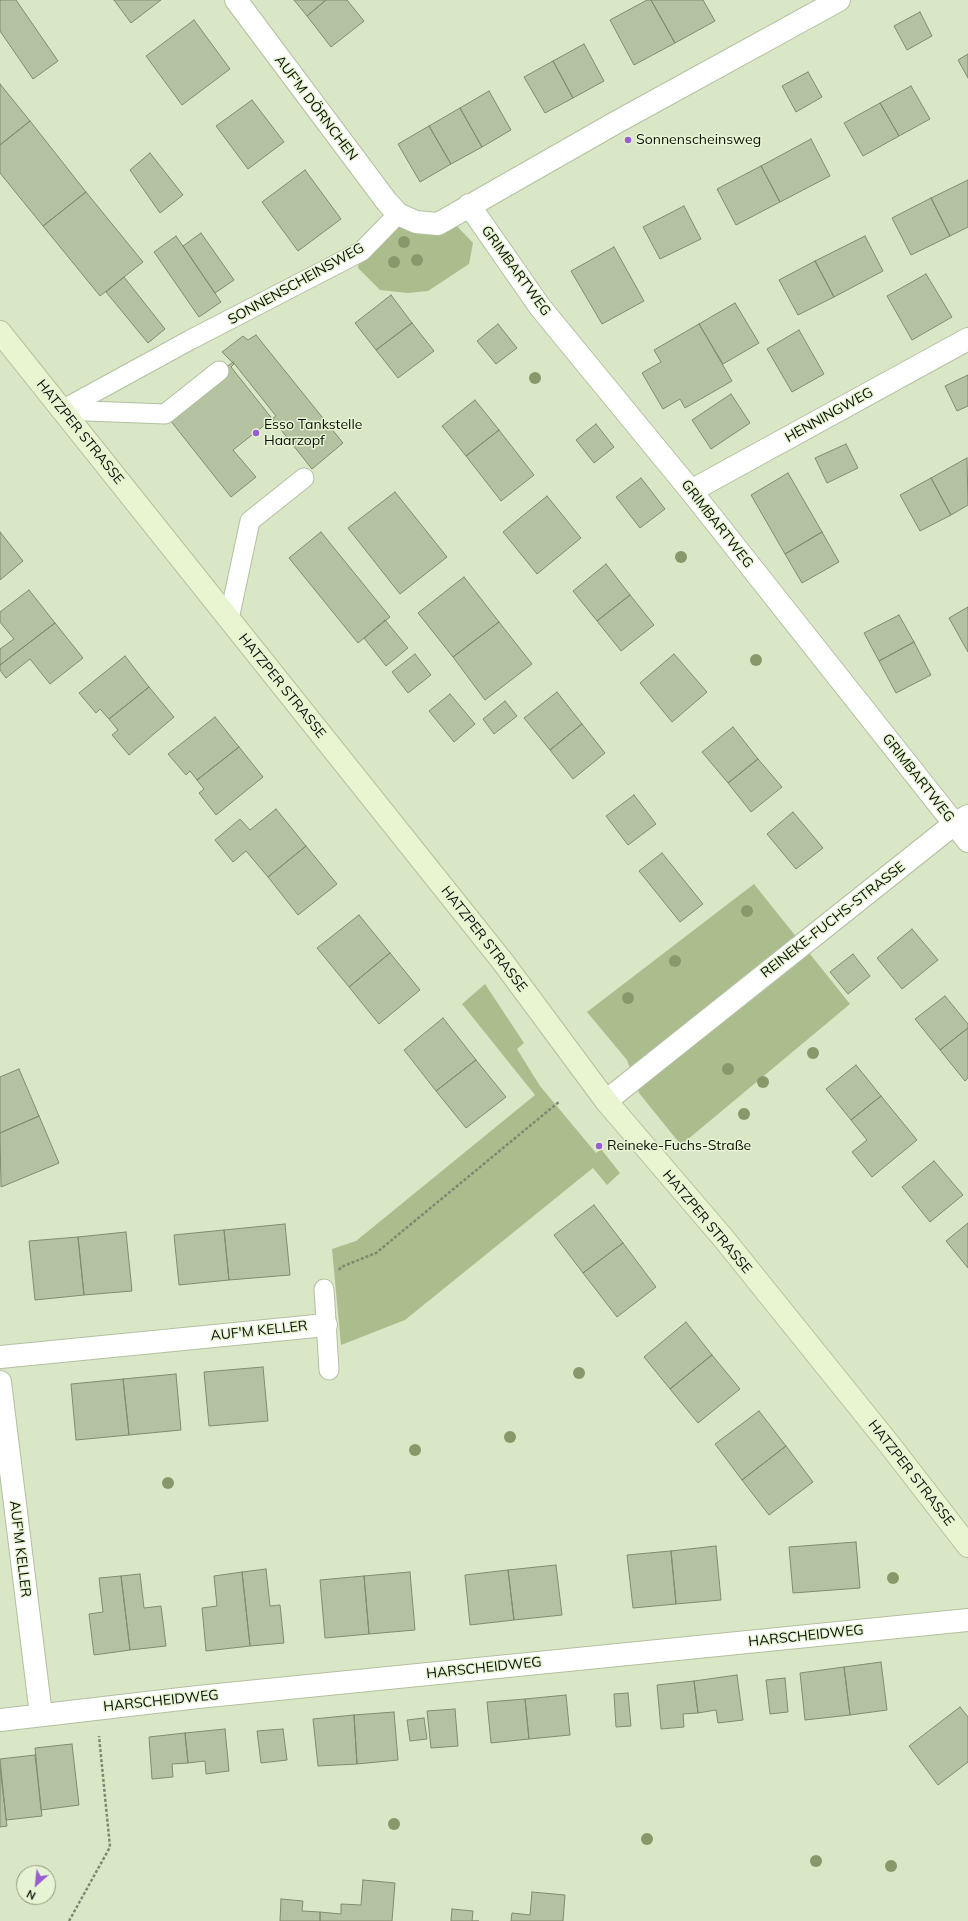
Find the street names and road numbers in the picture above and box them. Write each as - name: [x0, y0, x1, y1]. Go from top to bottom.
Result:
- street label: AUF'M DÖRNCHEN: [271, 52, 361, 164]
- street label: GRIMBARTWEG: [478, 223, 554, 319]
- street label: SONNENSCHEINSWEG: [225, 240, 367, 328]
- street label: HATZPER STRASSE: [33, 376, 127, 488]
- street label: HENNINGWEG: [782, 384, 876, 446]
- street label: GRIMBARTWEG: [677, 477, 757, 571]
- street label: HATZPER STRASSE: [235, 630, 329, 742]
- street label: GRIMBARTWEG: [878, 731, 958, 825]
- street label: REINEKE-FUCHS-STRASSE: [757, 858, 909, 982]
- street label: HATZPER STRASSE: [437, 883, 531, 995]
- street label: HATZPER STRASSE: [659, 1167, 755, 1277]
- street label: AUF'M KELLER: [210, 1318, 308, 1344]
- street label: HATZPER STRASSE: [864, 1417, 958, 1529]
- street label: AUF'M KELLER: [6, 1500, 34, 1598]
- street label: HARSCHEIDWEG: [748, 1622, 864, 1650]
- street label: HARSCHEIDWEG: [426, 1654, 542, 1682]
- street label: HARSCHEIDWEG: [103, 1687, 219, 1715]

